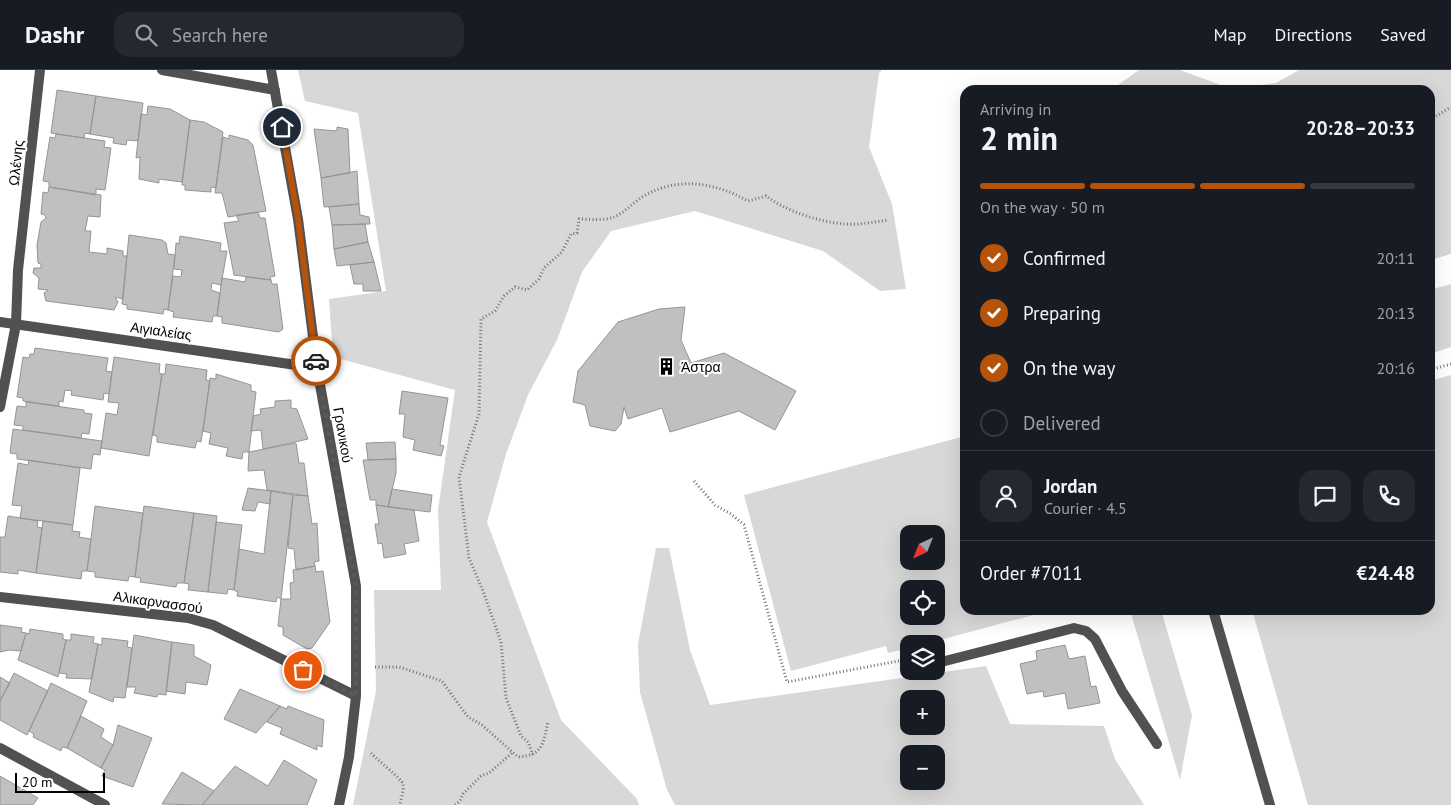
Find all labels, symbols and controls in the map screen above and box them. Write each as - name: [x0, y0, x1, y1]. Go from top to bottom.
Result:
- search box: [114, 12, 464, 57]
- text: Dashr: [25, 19, 84, 50]
- icon: search: [132, 21, 160, 49]
- text: Search here: [172, 23, 268, 47]
- text: Map: [1214, 23, 1246, 46]
- text: Directions: [1274, 23, 1352, 46]
- text: Saved: [1380, 23, 1426, 46]
- text: Arriving in: [980, 99, 1051, 119]
- pin: [261, 106, 303, 148]
- icon: home: [268, 113, 296, 141]
- text: 20:28–20:33: [1306, 116, 1415, 140]
- text: 2 min: [980, 117, 1058, 159]
- street label: Ωλένης: [5, 139, 27, 187]
- text: On the way · 50 m: [980, 197, 1105, 217]
- icon: check: [980, 244, 1008, 272]
- text: Confirmed: [1023, 246, 1106, 270]
- text: 20:11: [1377, 248, 1415, 268]
- icon: check: [980, 299, 1008, 327]
- text: Preparing: [1023, 301, 1101, 325]
- text: 20:13: [1377, 303, 1415, 323]
- street label: Αιγιαλείας: [129, 318, 193, 344]
- courier: [291, 336, 341, 386]
- icon: car: [302, 347, 330, 375]
- icon: check: [980, 354, 1008, 382]
- text: On the way: [1023, 356, 1115, 380]
- building icon: Άστρα: [657, 357, 677, 377]
- place label: Άστρα: [681, 358, 721, 376]
- text: 20:16: [1377, 358, 1415, 378]
- street label: Γρανικού: [329, 406, 357, 464]
- text: Delivered: [1023, 411, 1101, 435]
- button: person: [980, 470, 1032, 522]
- button: chat: [1299, 470, 1351, 522]
- button: phone: [1363, 470, 1415, 522]
- text: Jordan: [1044, 474, 1097, 498]
- text: Courier · 4.5: [1044, 498, 1127, 518]
- north arrow: [900, 525, 945, 570]
- map controls: [900, 525, 945, 790]
- text: Order #7011: [980, 561, 1083, 585]
- text: €24.48: [1356, 561, 1415, 585]
- button: locate: [900, 580, 945, 625]
- street label: Αλικαρνασσού: [112, 587, 204, 617]
- button: layers: [900, 635, 945, 680]
- pin: [282, 649, 324, 691]
- icon: bag: [289, 656, 317, 684]
- button: +: [900, 690, 945, 735]
- button: −: [900, 745, 945, 790]
- scale bar: [15, 770, 105, 793]
- text: 20 m: [22, 773, 52, 791]

